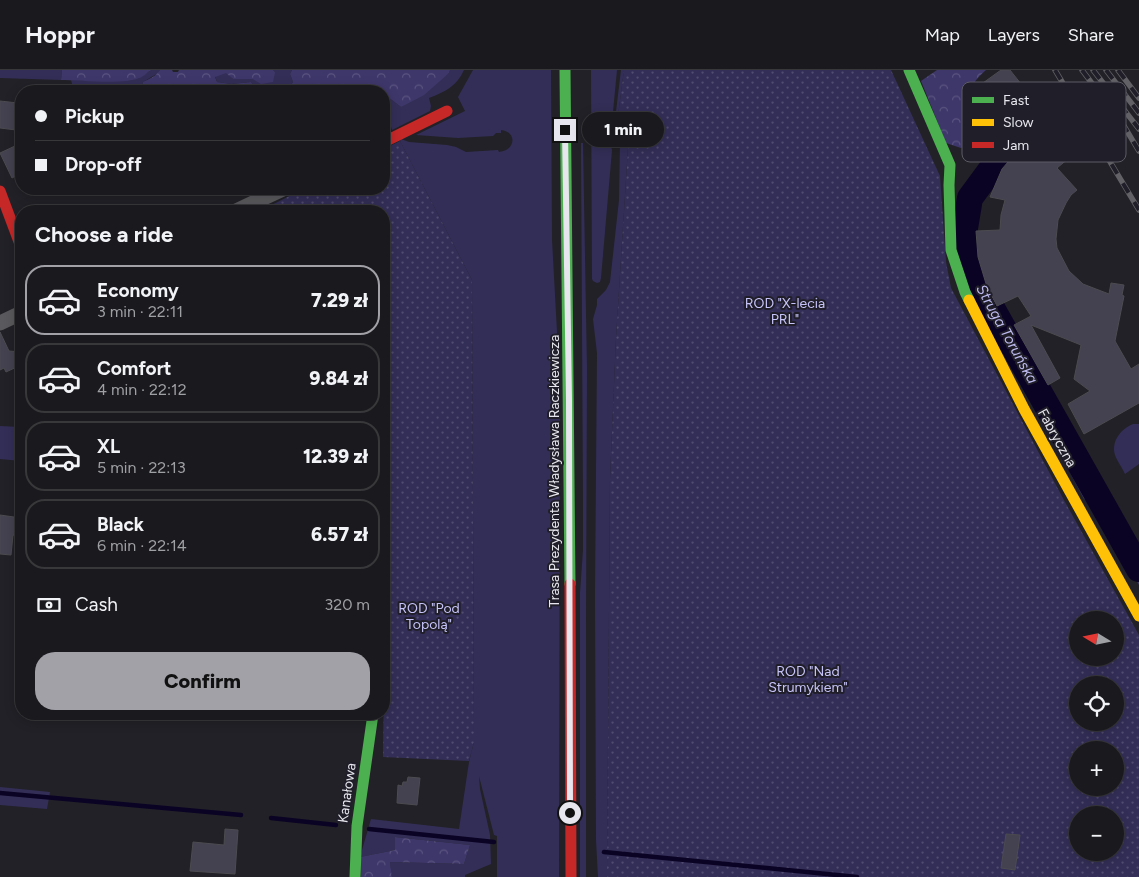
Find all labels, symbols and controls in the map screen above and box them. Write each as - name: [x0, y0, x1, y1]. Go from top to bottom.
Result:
- text: Hoppr: [25, 20, 95, 49]
- text: Map: [925, 24, 960, 46]
- text: Layers: [988, 24, 1040, 46]
- text: Share: [1068, 24, 1114, 46]
- legend: [962, 82, 1126, 162]
- text: Fast: [1003, 92, 1029, 109]
- text: Pickup: [65, 105, 124, 128]
- callout: 1 min: [582, 112, 665, 148]
- text: Slow: [1003, 114, 1034, 131]
- route end: [554, 119, 576, 141]
- text: 1 min: [604, 120, 642, 139]
- text: Jam: [1003, 137, 1029, 154]
- text: Drop-off: [65, 153, 142, 176]
- text: Choose a ride: [35, 221, 173, 248]
- icon: car: [37, 278, 82, 323]
- text: Economy: [97, 279, 179, 302]
- water label: Struga Toruńska: [972, 281, 1042, 387]
- text: 7.29 zł: [311, 289, 368, 312]
- park label: ROD "X-lecia PRL": [745, 295, 825, 328]
- text: 3 min · 22:11: [97, 302, 183, 321]
- street label: Trasa Prezydenta Władysława Raczkiewicza: [546, 335, 563, 607]
- icon: car: [37, 356, 82, 401]
- text: Comfort: [97, 357, 172, 380]
- text: 9.84 zł: [309, 367, 368, 390]
- text: 4 min · 22:12: [97, 380, 187, 399]
- street label: Fabryczna: [1034, 406, 1080, 470]
- icon: car: [37, 434, 82, 479]
- text: XL: [97, 435, 120, 458]
- text: 12.39 zł: [303, 445, 368, 468]
- text: 5 min · 22:13: [97, 458, 186, 477]
- icon: car: [37, 512, 82, 557]
- text: Black: [97, 513, 144, 536]
- text: 6.57 zł: [311, 523, 368, 546]
- text: 6 min · 22:14: [97, 536, 187, 555]
- icon: cash: [35, 591, 63, 619]
- text: Cash: [75, 593, 118, 616]
- text: 320 m: [325, 595, 370, 614]
- park label: ROD "Pod Topolą": [398, 600, 460, 633]
- north arrow: [1069, 611, 1124, 666]
- map controls: [1069, 611, 1124, 861]
- button: Confirm: [35, 652, 370, 710]
- park label: ROD "Nad Strumykiem": [768, 663, 848, 696]
- button: locate: [1069, 676, 1124, 731]
- button: +: [1069, 741, 1124, 796]
- street label: Kanałowa: [334, 762, 360, 824]
- route start: [559, 802, 581, 824]
- button: −: [1069, 806, 1124, 861]

